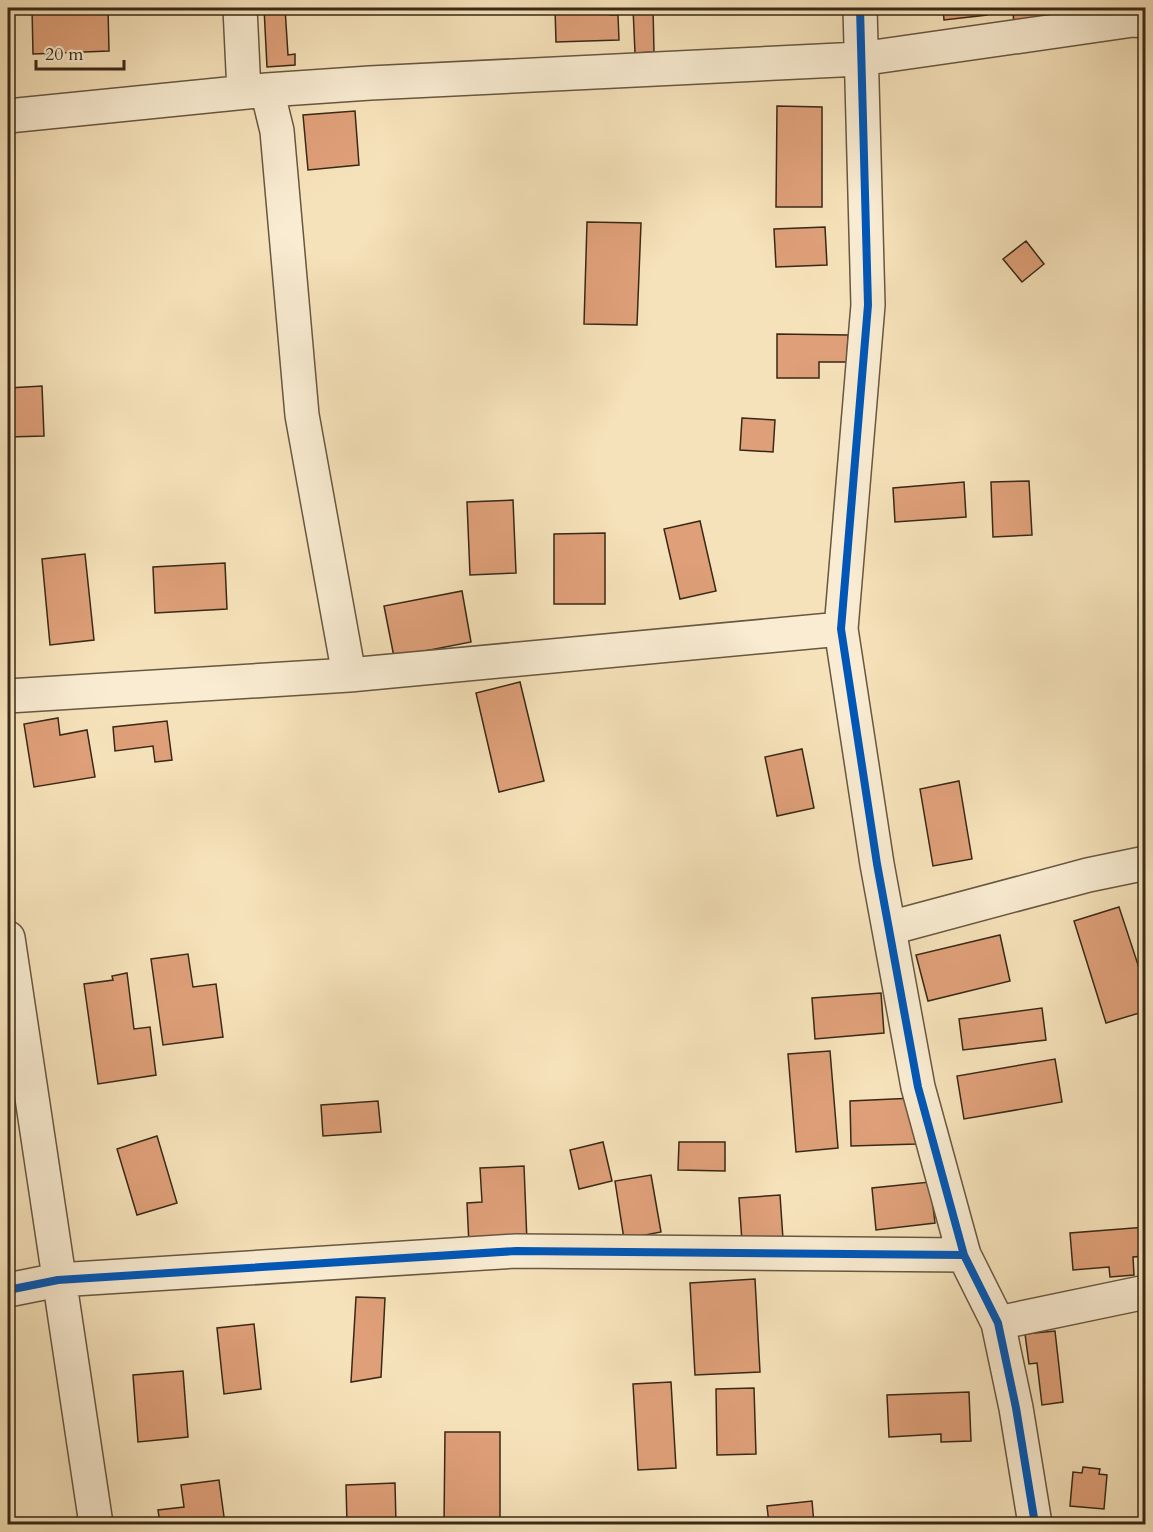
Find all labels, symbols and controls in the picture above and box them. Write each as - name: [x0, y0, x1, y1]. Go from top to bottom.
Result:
- scale bar: [36, 33, 124, 71]
- text: 20 m: [45, 42, 84, 67]

